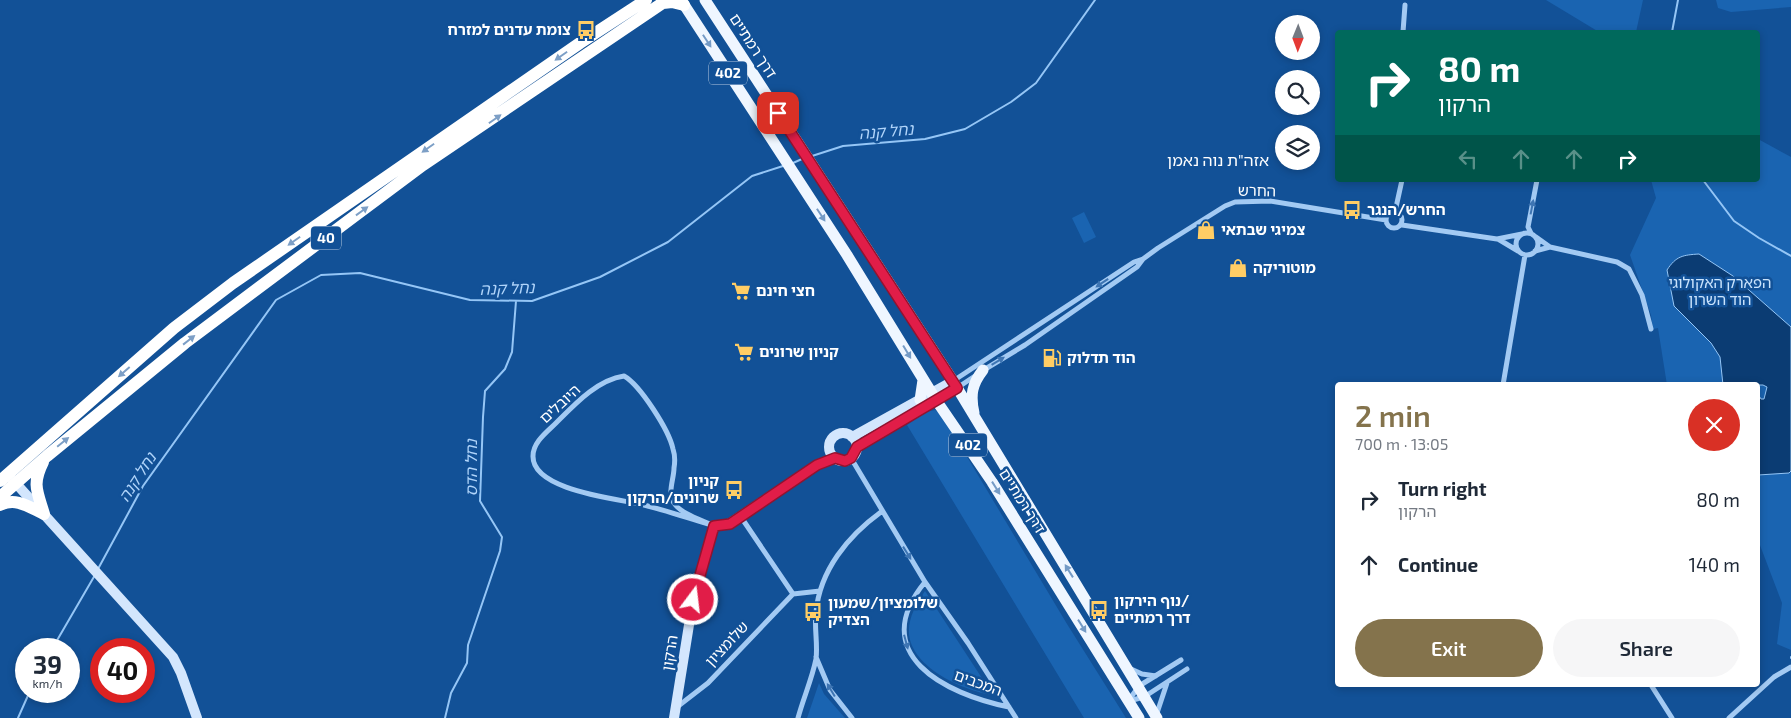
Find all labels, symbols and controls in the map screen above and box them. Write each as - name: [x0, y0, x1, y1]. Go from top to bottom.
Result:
- street label: דרך רמתיים: [726, 10, 781, 81]
- north arrow: [1275, 15, 1320, 60]
- map controls: [1275, 15, 1320, 170]
- bus stop icon: צומת עדנים למזרח: [575, 19, 597, 41]
- place label: צומת עדנים למזרח: [447, 20, 571, 38]
- one-way arrow: [702, 34, 712, 47]
- text: 80 m: [1438, 47, 1520, 89]
- icon: right: [1355, 50, 1420, 115]
- one-way arrow: [554, 51, 568, 61]
- road number: 402: [709, 62, 747, 84]
- button: search: [1275, 70, 1320, 115]
- text: הרקון: [1438, 90, 1491, 116]
- pin: [757, 92, 799, 134]
- icon: arrive: [764, 99, 792, 127]
- one-way arrow: [488, 114, 502, 124]
- water label: נחל קנה: [858, 119, 915, 143]
- button: layers: [1275, 125, 1320, 170]
- one-way arrow: [421, 143, 434, 153]
- icon: left: [1454, 145, 1482, 173]
- icon: ahead: [1507, 145, 1535, 173]
- icon: ahead: [1560, 145, 1588, 173]
- icon: right: [1613, 145, 1641, 173]
- district label: אזה"ת נוה נאמן: [1167, 150, 1269, 169]
- street label: החרש: [1238, 181, 1276, 199]
- bus stop icon: החרש/הנגר: [1341, 199, 1363, 221]
- one-way arrow: [1528, 199, 1536, 214]
- place label: החרש/הנגר: [1367, 200, 1446, 218]
- one-way arrow: [355, 206, 368, 216]
- one-way arrow: [816, 208, 825, 221]
- shop icon: צמיגי שבתאי: [1195, 219, 1217, 241]
- place label: צמיגי שבתאי: [1221, 220, 1305, 238]
- road number: 40: [311, 227, 341, 250]
- one-way arrow: [287, 236, 301, 246]
- shop icon: מוטוריקה: [1227, 257, 1249, 279]
- place label: מוטוריקה: [1253, 258, 1316, 276]
- park label: הפארק האקולוגי הוד השרון: [1668, 273, 1772, 308]
- water label: נחל קנה: [479, 277, 536, 299]
- one-way arrow: [1095, 279, 1108, 288]
- supermarket icon: חצי חינם: [730, 280, 752, 302]
- place label: חצי חינם: [756, 281, 815, 299]
- one-way arrow: [183, 335, 196, 345]
- supermarket icon: קניון שרונים: [733, 341, 755, 363]
- place label: קניון שרונים: [759, 342, 839, 360]
- one-way arrow: [902, 346, 911, 359]
- fuel station icon: הוד תדלוק: [1041, 347, 1063, 369]
- place label: הוד תדלוק: [1067, 348, 1136, 366]
- one-way arrow: [991, 357, 1004, 366]
- one-way arrow: [118, 366, 130, 378]
- street label: היובלים: [535, 380, 583, 427]
- text: 2 min: [1355, 397, 1431, 433]
- button: close: [1688, 399, 1740, 451]
- road number: 402: [949, 434, 987, 456]
- text: 700 m · 13:05: [1355, 434, 1448, 453]
- one-way arrow: [56, 437, 69, 448]
- water label: נחל הדס: [461, 439, 480, 497]
- water label: נחל קנה: [114, 448, 161, 505]
- street label: דרך רמתיים: [996, 465, 1050, 536]
- place label: קניון שרונים/הרקון: [627, 471, 719, 506]
- text: Turn right: [1398, 477, 1486, 500]
- bus stop icon: קניון שרונים/הרקון: [723, 479, 745, 501]
- one-way arrow: [991, 481, 1001, 495]
- icon: right: [1355, 486, 1383, 514]
- text: 80 m: [1696, 488, 1740, 511]
- text: הרקון: [1398, 501, 1437, 520]
- one-way arrow: [903, 547, 912, 560]
- icon: ahead: [1355, 551, 1383, 579]
- text: Continue: [1398, 553, 1478, 576]
- text: 140 m: [1688, 553, 1740, 576]
- one-way arrow: [1064, 565, 1073, 578]
- position arrow: [666, 573, 718, 625]
- place label: נוף הירקון/ דרך רמתיים: [1114, 591, 1191, 626]
- place label: שלומציון/שמעון הצדיק: [828, 593, 938, 628]
- bus stop icon: נוף הירקון/ דרך רמתיים: [1088, 599, 1110, 621]
- bus stop icon: שלומציון/שמעון הצדיק: [802, 601, 824, 623]
- street label: שלומציון: [701, 617, 752, 670]
- one-way arrow: [1077, 619, 1086, 633]
- button: Exit: [1355, 619, 1543, 677]
- button: Share: [1553, 619, 1740, 677]
- street label: הרקון: [657, 634, 681, 672]
- one-way arrow: [902, 635, 910, 650]
- speed limit sign: 40: [90, 638, 155, 703]
- text: 39: [33, 649, 62, 679]
- street label: המכבים: [952, 665, 1005, 699]
- text: km/h: [33, 676, 62, 690]
- one-way arrow: [826, 684, 835, 697]

